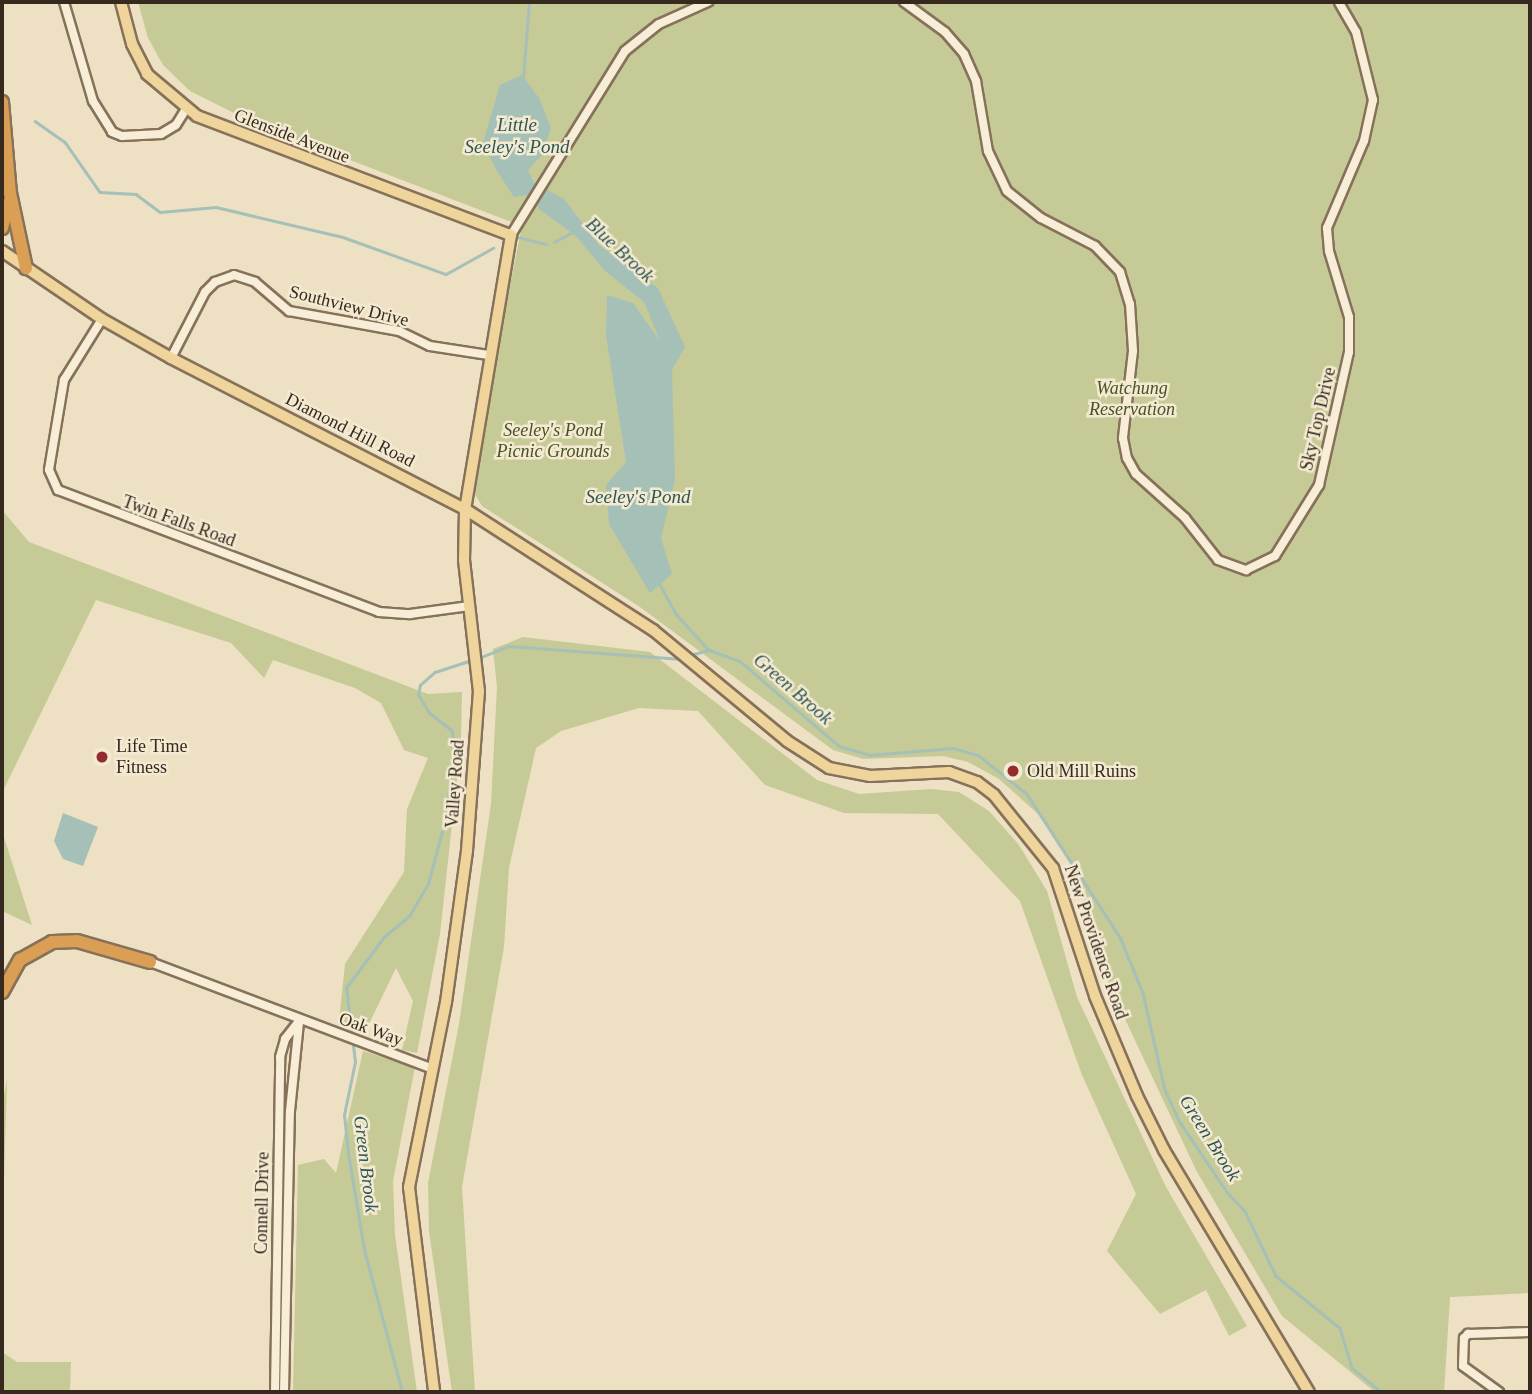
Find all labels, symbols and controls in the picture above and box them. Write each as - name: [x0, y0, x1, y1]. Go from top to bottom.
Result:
- street label: Glenside Avenue: [231, 104, 353, 168]
- water label: Little Seeley's Pond: [465, 114, 569, 158]
- water label: Blue Brook: [581, 213, 659, 287]
- street label: Southview Drive: [287, 281, 411, 331]
- street label: Sky Top Drive: [1296, 365, 1340, 473]
- park label: Watchung Reservation: [1089, 378, 1175, 420]
- street label: Diamond Hill Road: [282, 388, 418, 472]
- park label: Seeley's Pond Picnic Grounds: [497, 420, 609, 462]
- water label: Seeley's Pond: [586, 486, 690, 508]
- street label: Twin Falls Road: [120, 491, 238, 551]
- water label: Green Brook: [749, 648, 837, 730]
- place label: Life Time Fitness: [116, 736, 188, 778]
- street label: Valley Road: [441, 739, 469, 829]
- marker: Life Time Fitness: [94, 749, 110, 765]
- place label: Old Mill Ruins: [1027, 760, 1136, 782]
- marker: Old Mill Ruins: [1005, 763, 1021, 779]
- street label: New Providence Road: [1059, 862, 1133, 1022]
- street label: Oak Way: [336, 1007, 406, 1051]
- water label: Green Brook: [1175, 1091, 1245, 1185]
- water label: Green Brook: [349, 1114, 383, 1214]
- street label: Connell Drive: [250, 1152, 274, 1254]

